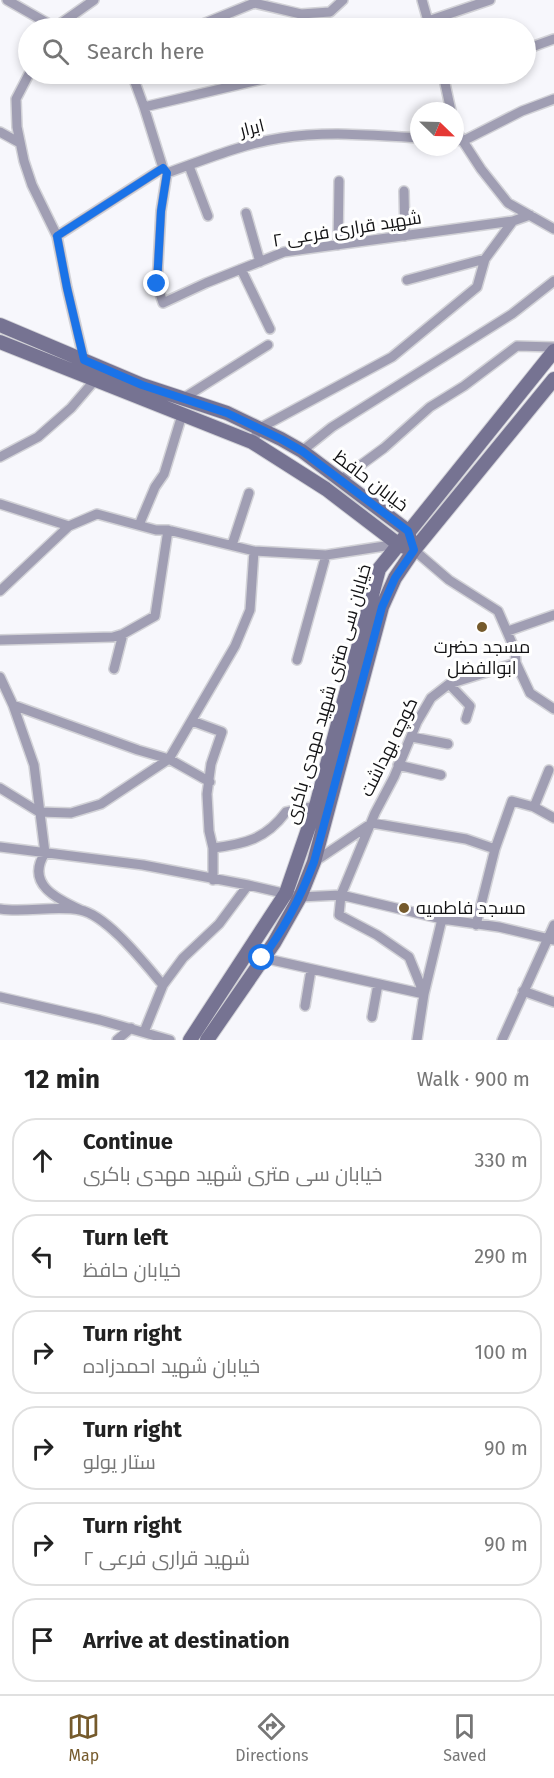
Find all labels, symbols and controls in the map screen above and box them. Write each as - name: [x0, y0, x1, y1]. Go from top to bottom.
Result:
- search box: [18, 18, 536, 84]
- icon: search: [39, 35, 72, 68]
- text: Search here: [87, 38, 205, 65]
- north arrow: [410, 102, 464, 156]
- street label: ابرار: [236, 114, 267, 142]
- street label: شهید قراری فرعی ۲: [271, 206, 423, 252]
- route end: [143, 270, 169, 296]
- street label: خیابان حافظ: [329, 446, 413, 516]
- street label: خیابان سی متری شهید مهدی باکری: [280, 561, 376, 827]
- marker: مسجد حضرت ابوالفضل: [475, 620, 489, 634]
- place label: مسجد حضرت ابوالفضل: [434, 636, 530, 679]
- street label: کوچه بهداشت: [356, 694, 423, 801]
- place label: مسجد فاطمیه: [416, 897, 526, 919]
- marker: مسجد فاطمیه: [397, 901, 411, 915]
- route start: [248, 944, 274, 970]
- text: 12 min: [24, 1064, 100, 1095]
- text: Walk · 900 m: [417, 1067, 530, 1091]
- text: Continue: [83, 1128, 173, 1155]
- icon: ahead: [26, 1144, 59, 1177]
- text: 330 m: [474, 1148, 528, 1172]
- text: خیابان سی متری شهید مهدی باکری: [83, 1162, 382, 1186]
- text: Turn left: [83, 1224, 168, 1251]
- icon: left: [26, 1240, 59, 1273]
- text: 290 m: [474, 1244, 528, 1268]
- text: خیابان حافظ: [83, 1258, 181, 1282]
- text: Turn right: [83, 1320, 182, 1347]
- icon: right: [26, 1336, 59, 1369]
- text: 100 m: [475, 1340, 528, 1364]
- text: خیابان شهید احمدزاده: [83, 1354, 260, 1378]
- text: Turn right: [83, 1416, 182, 1443]
- icon: right: [26, 1432, 59, 1465]
- text: 90 m: [484, 1436, 528, 1460]
- text: ستار یولو: [83, 1450, 156, 1474]
- text: Turn right: [83, 1512, 182, 1539]
- icon: right: [26, 1528, 59, 1561]
- text: 90 m: [484, 1532, 528, 1556]
- text: شهید قراری فرعی ۲: [83, 1546, 250, 1570]
- icon: arrive: [26, 1624, 59, 1657]
- text: Arrive at destination: [83, 1627, 290, 1654]
- tab: Map: [67, 1710, 100, 1765]
- tab: Directions: [235, 1710, 309, 1765]
- tab: Saved: [443, 1710, 487, 1765]

